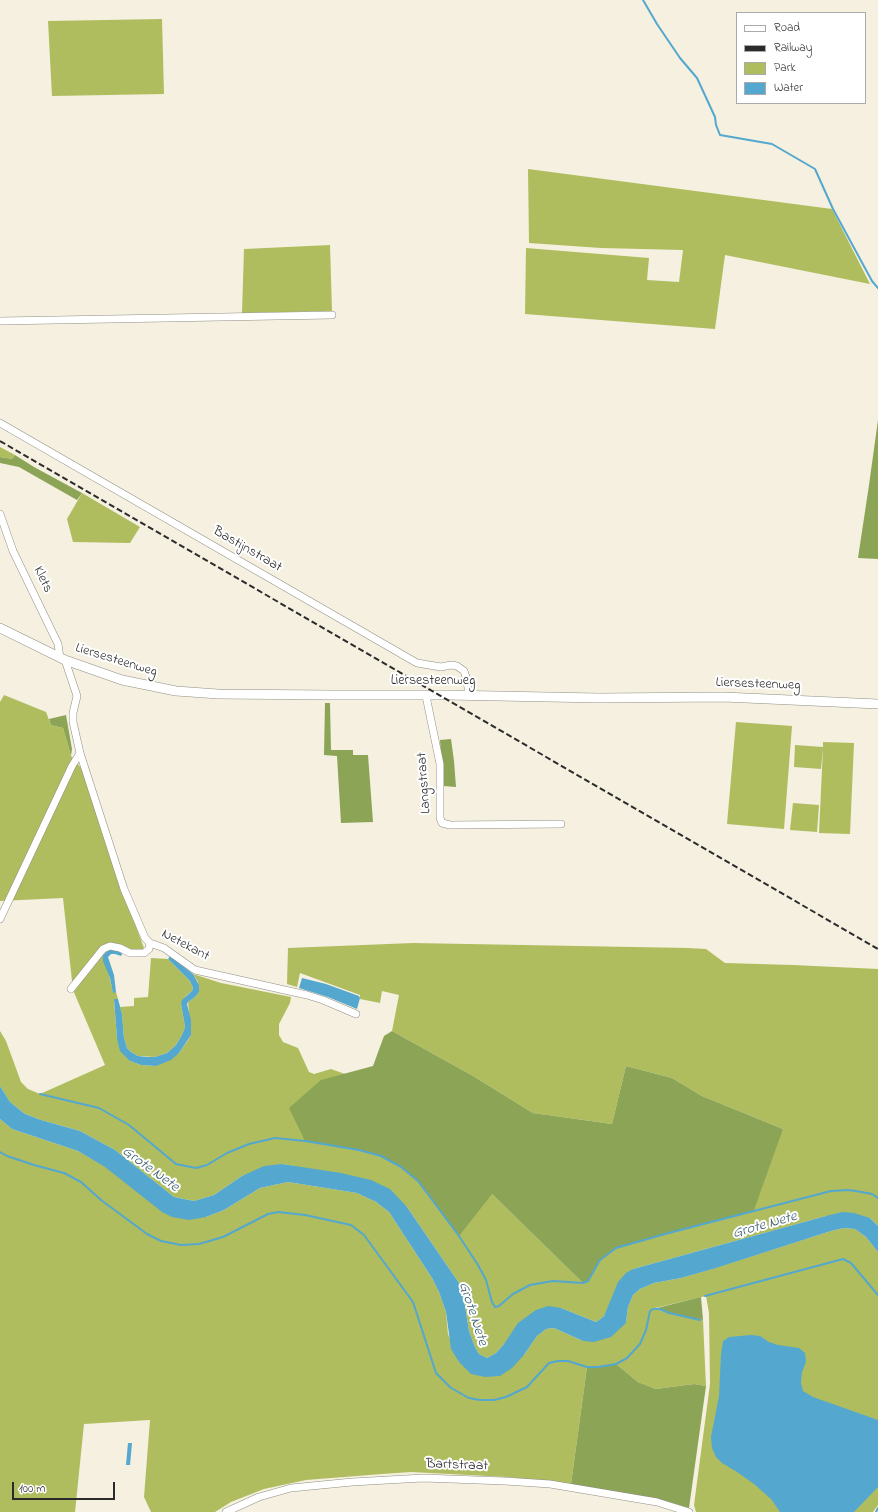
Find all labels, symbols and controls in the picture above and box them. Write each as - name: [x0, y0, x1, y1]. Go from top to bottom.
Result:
- legend: [736, 12, 866, 104]
- text: Road: [774, 19, 800, 37]
- text: Railway: [774, 39, 812, 57]
- text: Park: [774, 59, 796, 77]
- text: Water: [774, 79, 803, 97]
- street label: Bastijnstraat: [209, 523, 285, 577]
- street label: Klets: [28, 564, 56, 596]
- street label: Liersesteenweg: [73, 641, 159, 681]
- street label: Liersesteenweg: [391, 674, 475, 690]
- street label: Liersesteenweg: [715, 675, 801, 695]
- street label: Langstraat: [414, 752, 436, 814]
- street label: Netekant: [158, 926, 212, 966]
- water label: Grote Nete: [118, 1143, 182, 1197]
- water label: Grote Nete: [731, 1208, 799, 1244]
- water label: Grote Nete: [453, 1280, 491, 1348]
- street label: Bartstraat: [426, 1457, 488, 1475]
- scale bar: [14, 1474, 117, 1500]
- text: 100 m: [19, 1480, 46, 1498]

